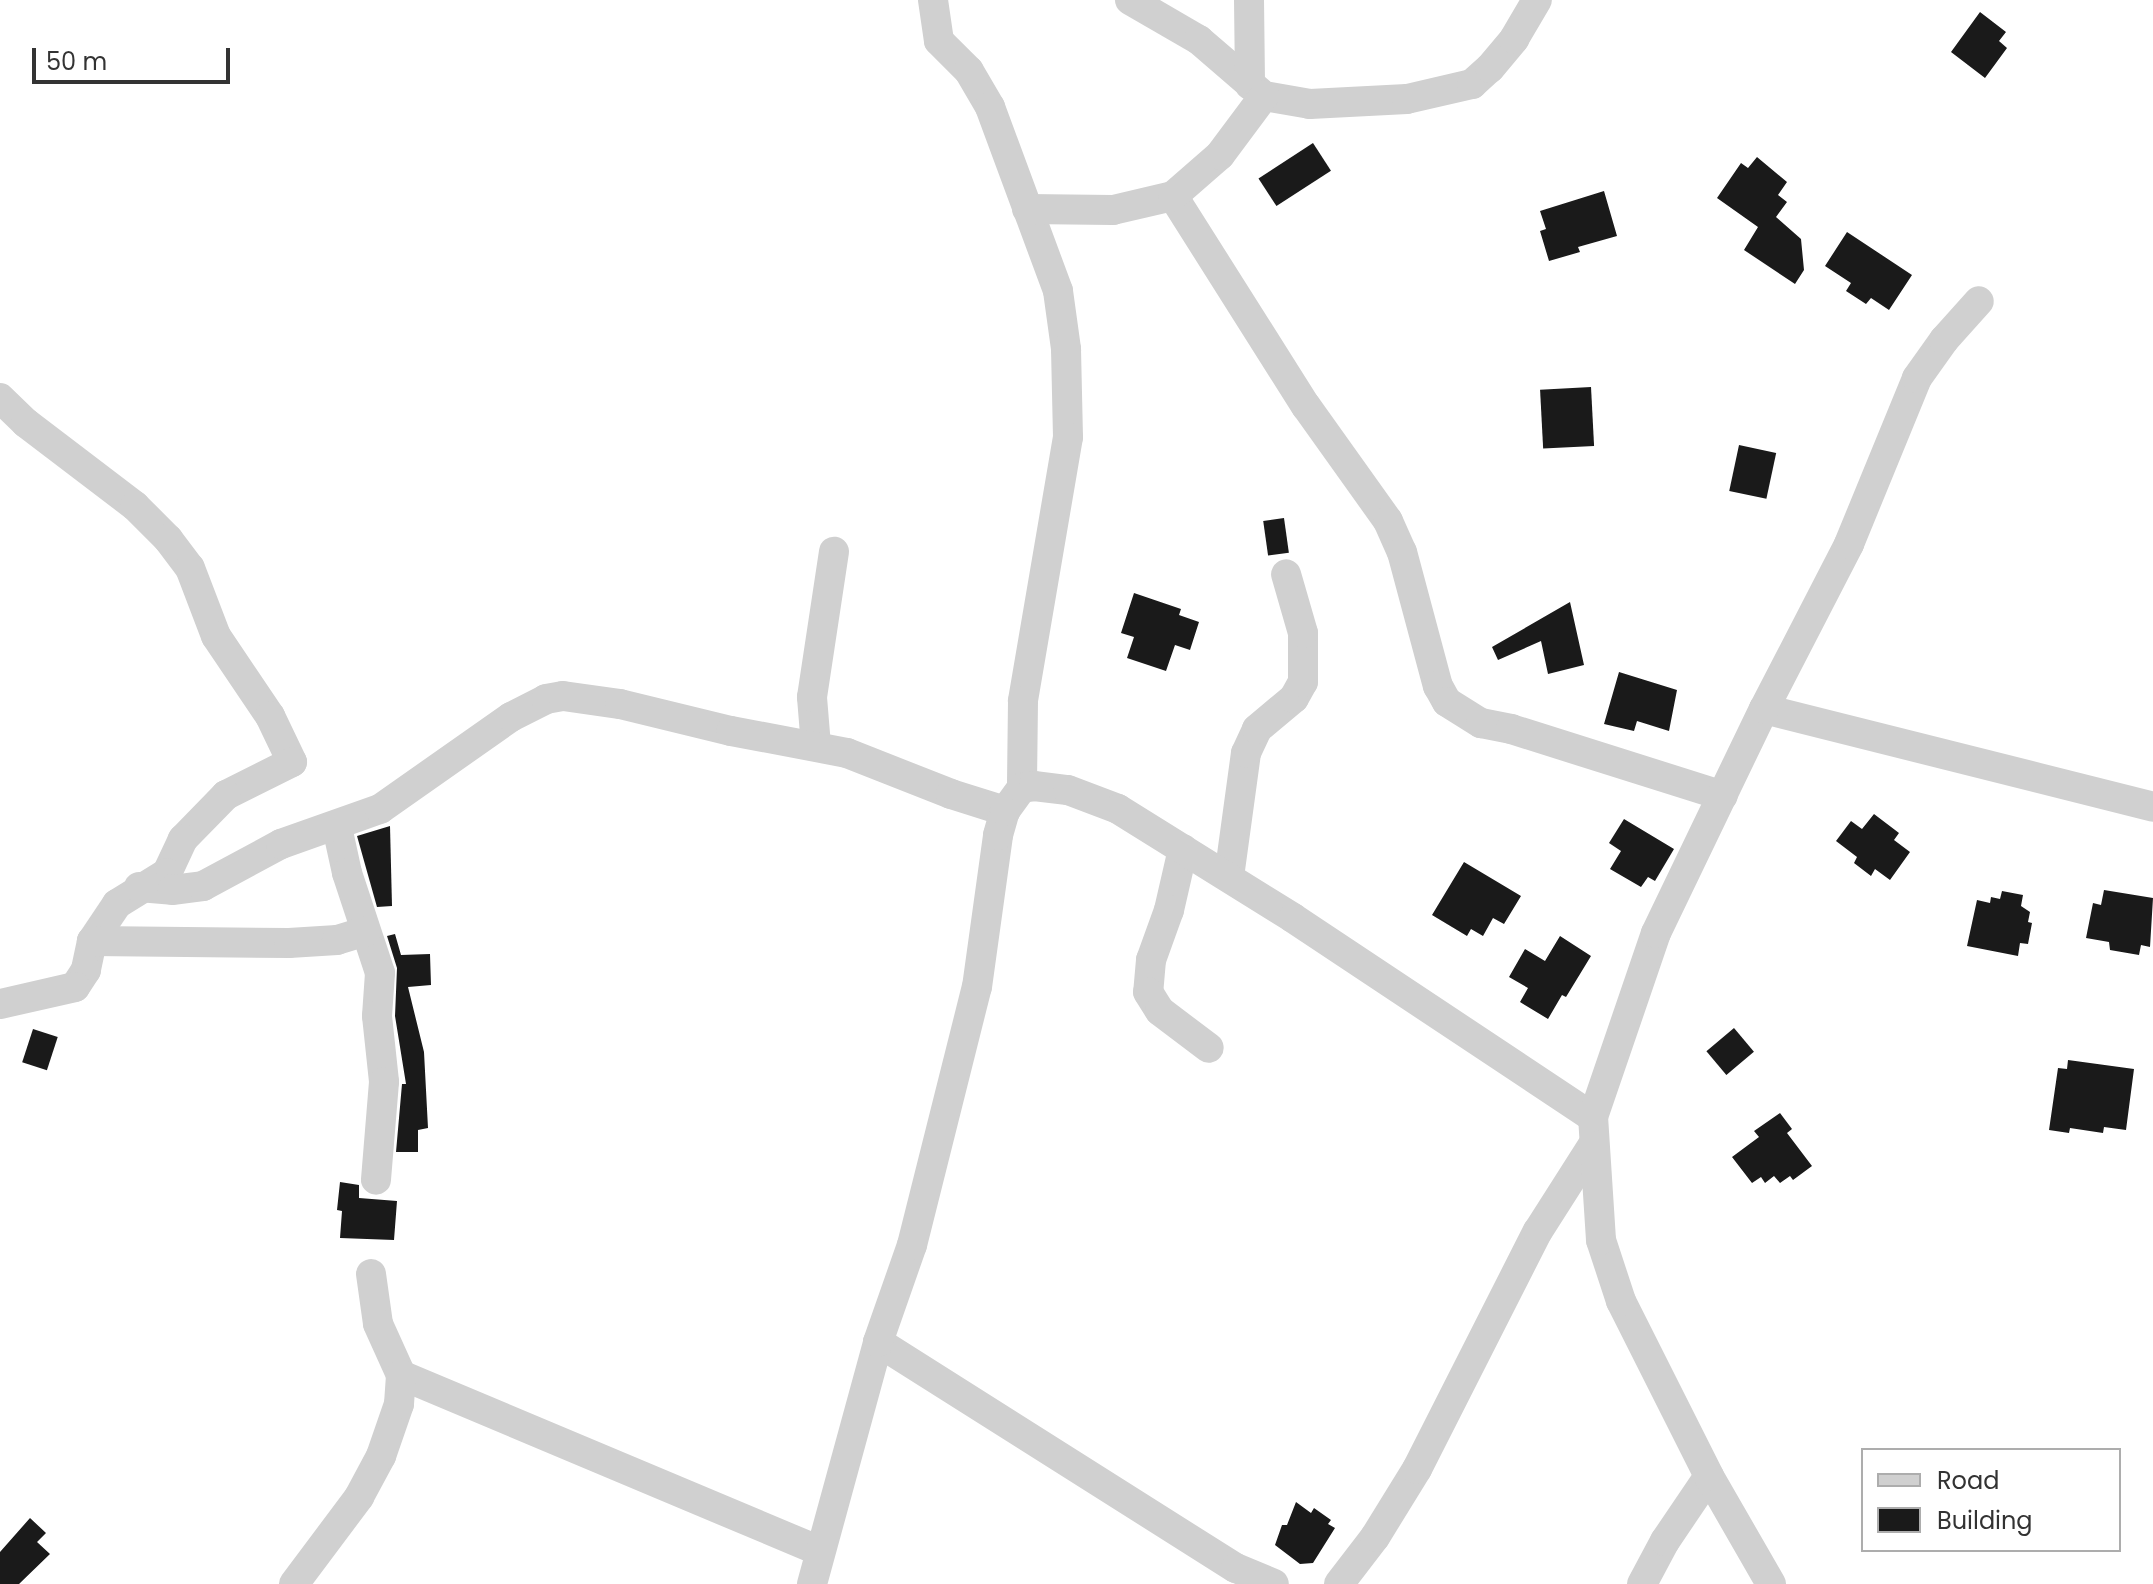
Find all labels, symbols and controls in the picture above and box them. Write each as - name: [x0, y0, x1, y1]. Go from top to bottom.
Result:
- scale bar: [36, 32, 234, 82]
- text: 50 m: [46, 45, 107, 78]
- legend: [1861, 1448, 2121, 1552]
- text: Road: [1937, 1464, 1999, 1497]
- text: Building: [1937, 1504, 2033, 1537]

